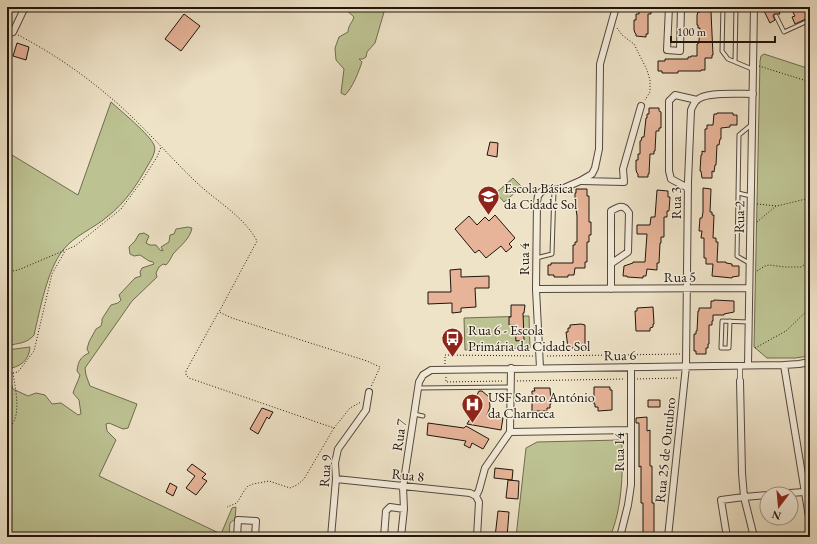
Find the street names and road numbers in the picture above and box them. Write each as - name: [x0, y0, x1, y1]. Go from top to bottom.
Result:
- street label: Rua 3: [667, 186, 685, 219]
- street label: Rua 2: [730, 200, 748, 233]
- street label: Rua 4: [515, 242, 533, 275]
- street label: Rua 5: [664, 268, 696, 286]
- street label: Rua 6: [604, 346, 637, 364]
- street label: Rua 25 de Outubro: [651, 396, 679, 504]
- street label: Rua 7: [388, 417, 410, 452]
- street label: Rua 14: [610, 432, 628, 472]
- street label: Rua 9: [315, 454, 335, 488]
- street label: Rua 8: [391, 464, 425, 486]

